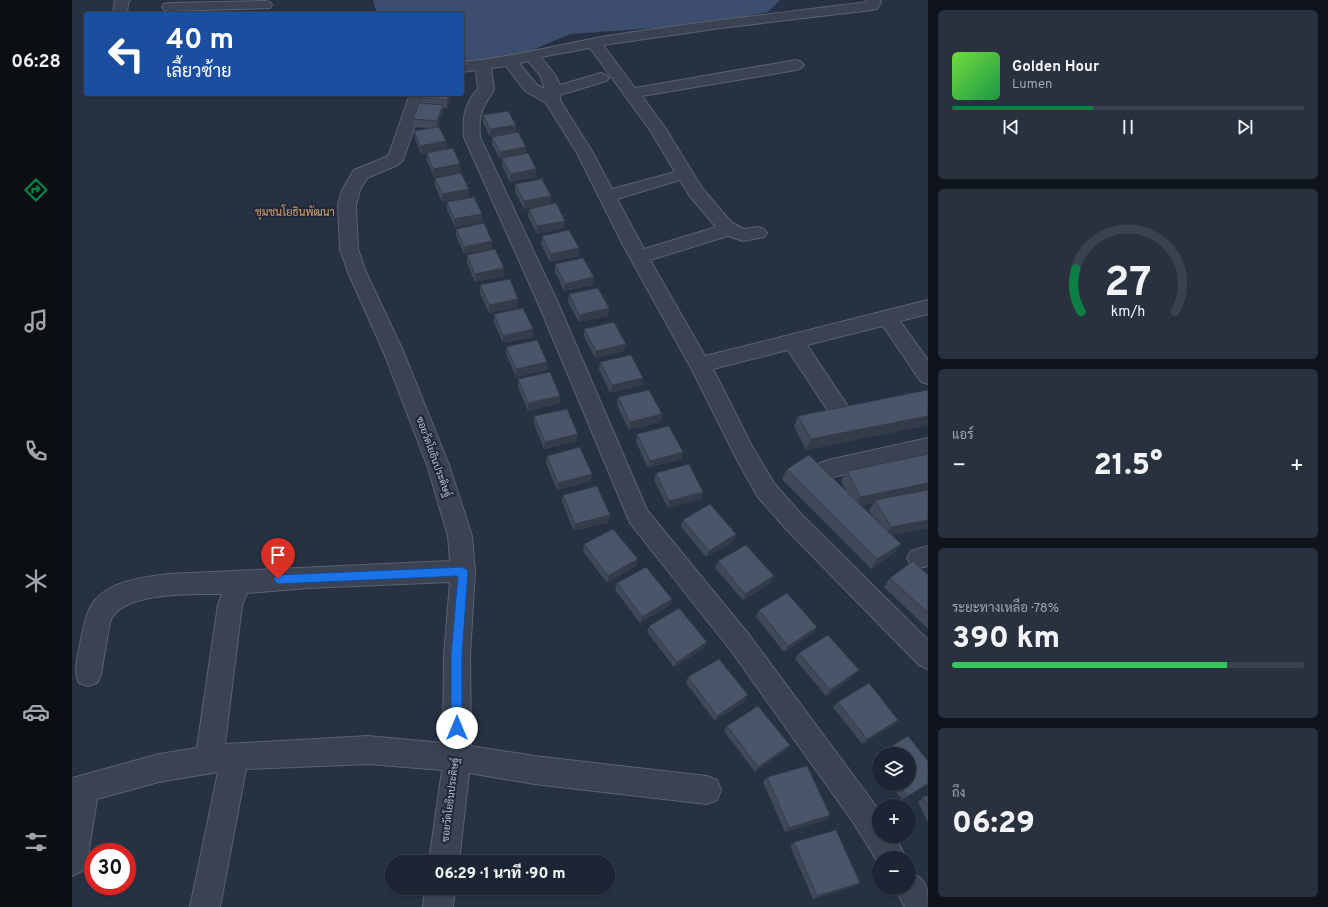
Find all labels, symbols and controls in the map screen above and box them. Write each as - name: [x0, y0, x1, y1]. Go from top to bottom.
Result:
- text: 40 m: [166, 23, 234, 59]
- icon: left: [100, 28, 152, 80]
- text: 06:28: [11, 51, 61, 74]
- text: Golden Hour: [1012, 58, 1099, 77]
- text: เลี้ยวซ้าย: [166, 61, 232, 84]
- text: Lumen: [1012, 77, 1052, 93]
- icon: previous: [1000, 116, 1022, 138]
- icon: pause: [1117, 116, 1139, 138]
- icon: next: [1234, 116, 1256, 138]
- icon: directions: [22, 176, 50, 204]
- district label: ชุมชนโยธินพัฒนา: [255, 204, 335, 221]
- text: 27: [1104, 258, 1152, 311]
- text: km/h: [1111, 303, 1145, 321]
- icon: music: [22, 307, 50, 335]
- street label: ซอยวัดโยธินประดิษฐ์: [412, 414, 456, 499]
- text: แอร์: [952, 428, 973, 444]
- icon: phone: [22, 437, 50, 465]
- text: 21.5°: [1093, 448, 1163, 485]
- text: −: [952, 453, 966, 480]
- text: +: [1290, 453, 1304, 480]
- pin: [261, 538, 295, 579]
- icon: arrive: [267, 544, 289, 566]
- icon: climate: [22, 567, 50, 595]
- text: ระยะทางเหลือ · 78%: [952, 601, 1059, 617]
- text: 390 km: [952, 621, 1060, 658]
- icon: car: [22, 698, 50, 726]
- position arrow: [436, 707, 478, 749]
- map controls: [872, 747, 916, 895]
- button: layers: [872, 747, 916, 791]
- street label: ซอยวัดโยธินประดิษฐ์: [437, 757, 463, 843]
- text: ถึง: [952, 786, 965, 802]
- button: +: [872, 799, 916, 843]
- text: 06:29: [952, 806, 1035, 843]
- icon: filters: [22, 828, 50, 856]
- speed limit sign: 30: [84, 843, 136, 895]
- button: −: [872, 851, 916, 895]
- text: 06:29 · 1 นาที · 90 m: [434, 865, 566, 884]

